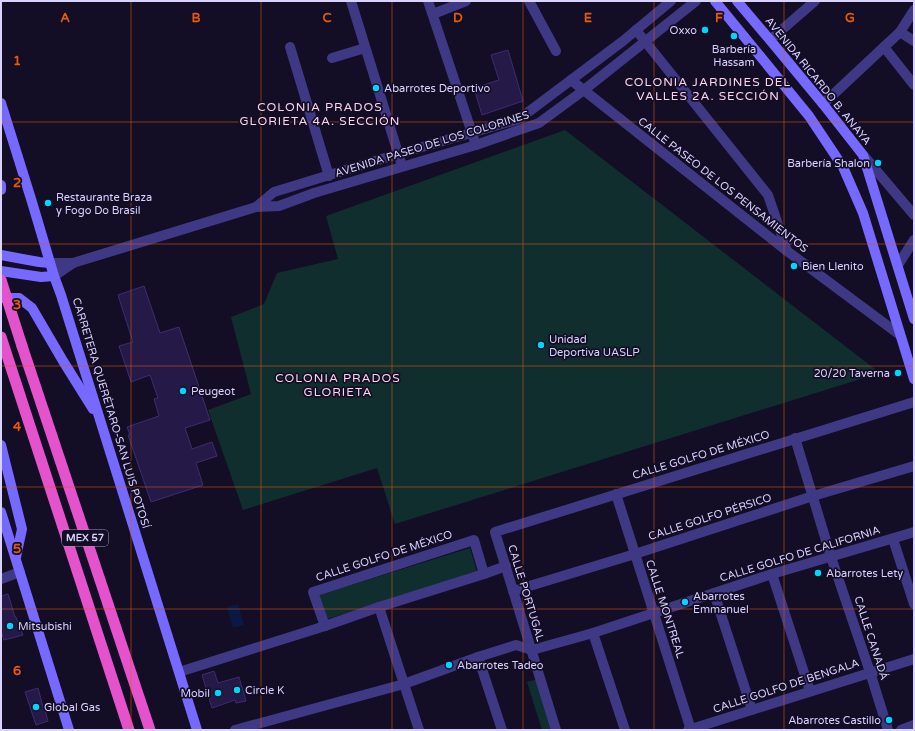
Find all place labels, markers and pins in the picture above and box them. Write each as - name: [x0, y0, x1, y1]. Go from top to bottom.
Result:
- place label: Oxxo: [670, 24, 697, 37]
- marker: Oxxo: [700, 25, 710, 35]
- marker: Barbería Hassam: [729, 31, 739, 41]
- place label: Barbería Hassam: [712, 43, 756, 69]
- place label: Abarrotes Deportivo: [384, 82, 490, 95]
- marker: Abarrotes Deportivo: [371, 83, 381, 93]
- place label: Barbería Shalon: [787, 157, 870, 170]
- marker: Barbería Shalon: [873, 158, 883, 168]
- place label: Restaurante Braza y Fogo Do Brasil: [56, 191, 152, 217]
- marker: Restaurante Braza y Fogo Do Brasil: [43, 198, 53, 208]
- place label: Bien Llenito: [802, 260, 864, 273]
- marker: Bien Llenito: [789, 261, 799, 271]
- place label: Unidad Deportiva UASLP: [549, 333, 640, 359]
- marker: Unidad Deportiva UASLP: [536, 340, 546, 350]
- place label: 20/20 Taverna: [814, 367, 890, 380]
- marker: 20/20 Taverna: [893, 368, 903, 378]
- place label: Peugeot: [191, 385, 235, 398]
- marker: Peugeot: [178, 386, 188, 396]
- place label: Abarrotes Lety: [826, 567, 903, 580]
- marker: Abarrotes Lety: [813, 568, 823, 578]
- place label: Abarrotes Emmanuel: [693, 590, 749, 616]
- marker: Abarrotes Emmanuel: [680, 597, 690, 607]
- place label: Mitsubishi: [18, 620, 72, 633]
- marker: Mitsubishi: [5, 621, 15, 631]
- place label: Abarrotes Tadeo: [457, 659, 544, 672]
- marker: Abarrotes Tadeo: [444, 660, 454, 670]
- place label: Circle K: [245, 684, 285, 697]
- marker: Circle K: [232, 685, 242, 695]
- place label: Mobil: [180, 687, 210, 700]
- marker: Mobil: [213, 688, 223, 698]
- place label: Global Gas: [44, 701, 100, 714]
- marker: Global Gas: [31, 702, 41, 712]
- place label: Abarrotes Castillo: [788, 714, 881, 727]
- marker: Abarrotes Castillo: [884, 715, 894, 725]

